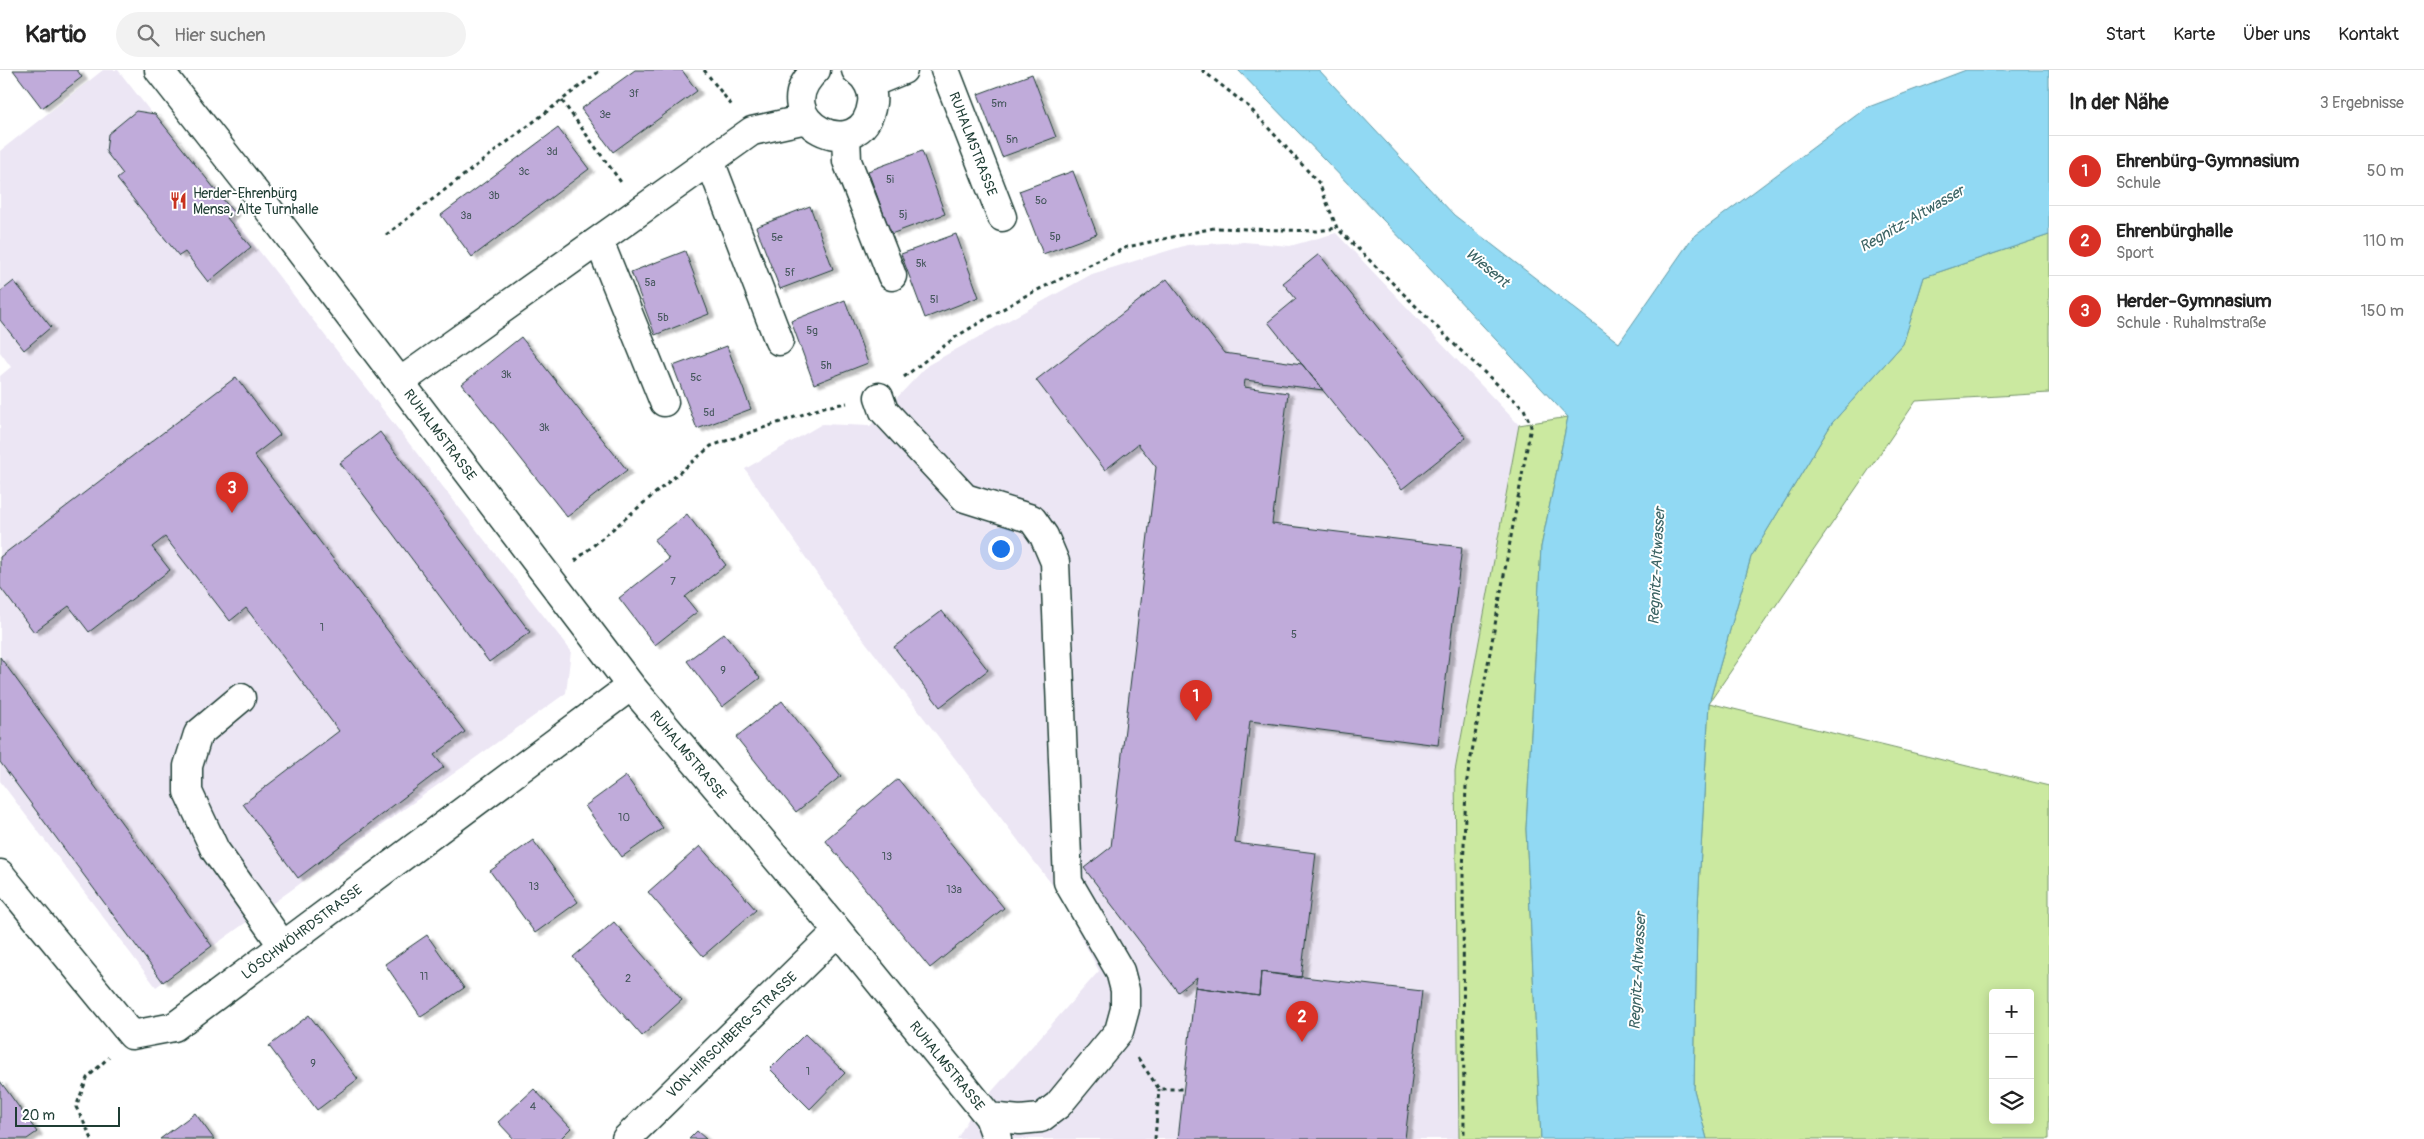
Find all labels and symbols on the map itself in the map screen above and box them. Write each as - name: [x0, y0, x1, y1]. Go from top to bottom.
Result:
- house number: 3f: [629, 87, 640, 100]
- street label: RUHALMSTRASSE: [945, 90, 1001, 198]
- house number: 5m: [991, 97, 1007, 110]
- house number: 3e: [599, 108, 611, 121]
- house number: 5n: [1006, 133, 1018, 146]
- house number: 3d: [546, 145, 558, 158]
- house number: 3c: [518, 165, 530, 178]
- house number: 5i: [886, 173, 894, 186]
- water label: Regnitz-Altwasser: [1856, 181, 1969, 257]
- place label: Herder-Ehrenbürg Mensa, Alte Turnhalle: [193, 185, 318, 218]
- house number: 3b: [488, 189, 500, 202]
- restaurant icon: Herder-Ehrenbürg Mensa, Alte Turnhalle: [169, 191, 189, 211]
- house number: 5o: [1035, 194, 1047, 207]
- house number: 5j: [899, 208, 907, 221]
- house number: 3a: [460, 209, 472, 222]
- house number: 5p: [1049, 230, 1061, 243]
- house number: 5e: [771, 231, 783, 244]
- water label: Wiesent: [1461, 244, 1514, 293]
- house number: 5k: [916, 257, 927, 270]
- house number: 5f: [785, 266, 796, 279]
- house number: 5a: [644, 276, 656, 289]
- house number: 5l: [930, 293, 938, 306]
- house number: 5b: [657, 311, 669, 324]
- house number: 5g: [806, 324, 818, 337]
- house number: 5h: [820, 359, 832, 372]
- house number: 3k: [501, 368, 512, 381]
- house number: 5c: [690, 371, 702, 384]
- street label: RUHALMSTRASSE: [400, 386, 480, 484]
- house number: 5d: [703, 406, 715, 419]
- house number: 3k: [539, 421, 550, 434]
- pin: 3: [216, 472, 248, 513]
- water label: Regnitz-Altwasser: [1644, 505, 1670, 625]
- your location: [988, 536, 1014, 562]
- house number: 7: [670, 575, 676, 588]
- house number: 1: [320, 621, 324, 634]
- house number: 5: [1291, 628, 1297, 641]
- house number: 9: [720, 664, 726, 677]
- pin: 1: [1180, 680, 1212, 721]
- street label: RUHALMSTRASSE: [646, 707, 730, 803]
- house number: 10: [618, 811, 630, 824]
- house number: 13: [882, 850, 892, 863]
- street label: LÖSCHWÖHRDSTRASSE: [238, 880, 366, 983]
- house number: 13: [529, 880, 539, 893]
- house number: 13a: [946, 883, 962, 896]
- water label: Regnitz-Altwasser: [1625, 910, 1651, 1030]
- street label: VON-HIRSCHBERG-STRASSE: [663, 968, 801, 1102]
- house number: 11: [420, 970, 428, 983]
- house number: 2: [625, 972, 631, 985]
- pin: 2: [1286, 1001, 1318, 1042]
- street label: RUHALMSTRASSE: [906, 1018, 988, 1114]
- house number: 9: [310, 1057, 316, 1070]
- house number: 1: [806, 1065, 810, 1078]
- house number: 4: [530, 1100, 537, 1113]
- scale bar: [15, 1104, 120, 1127]

